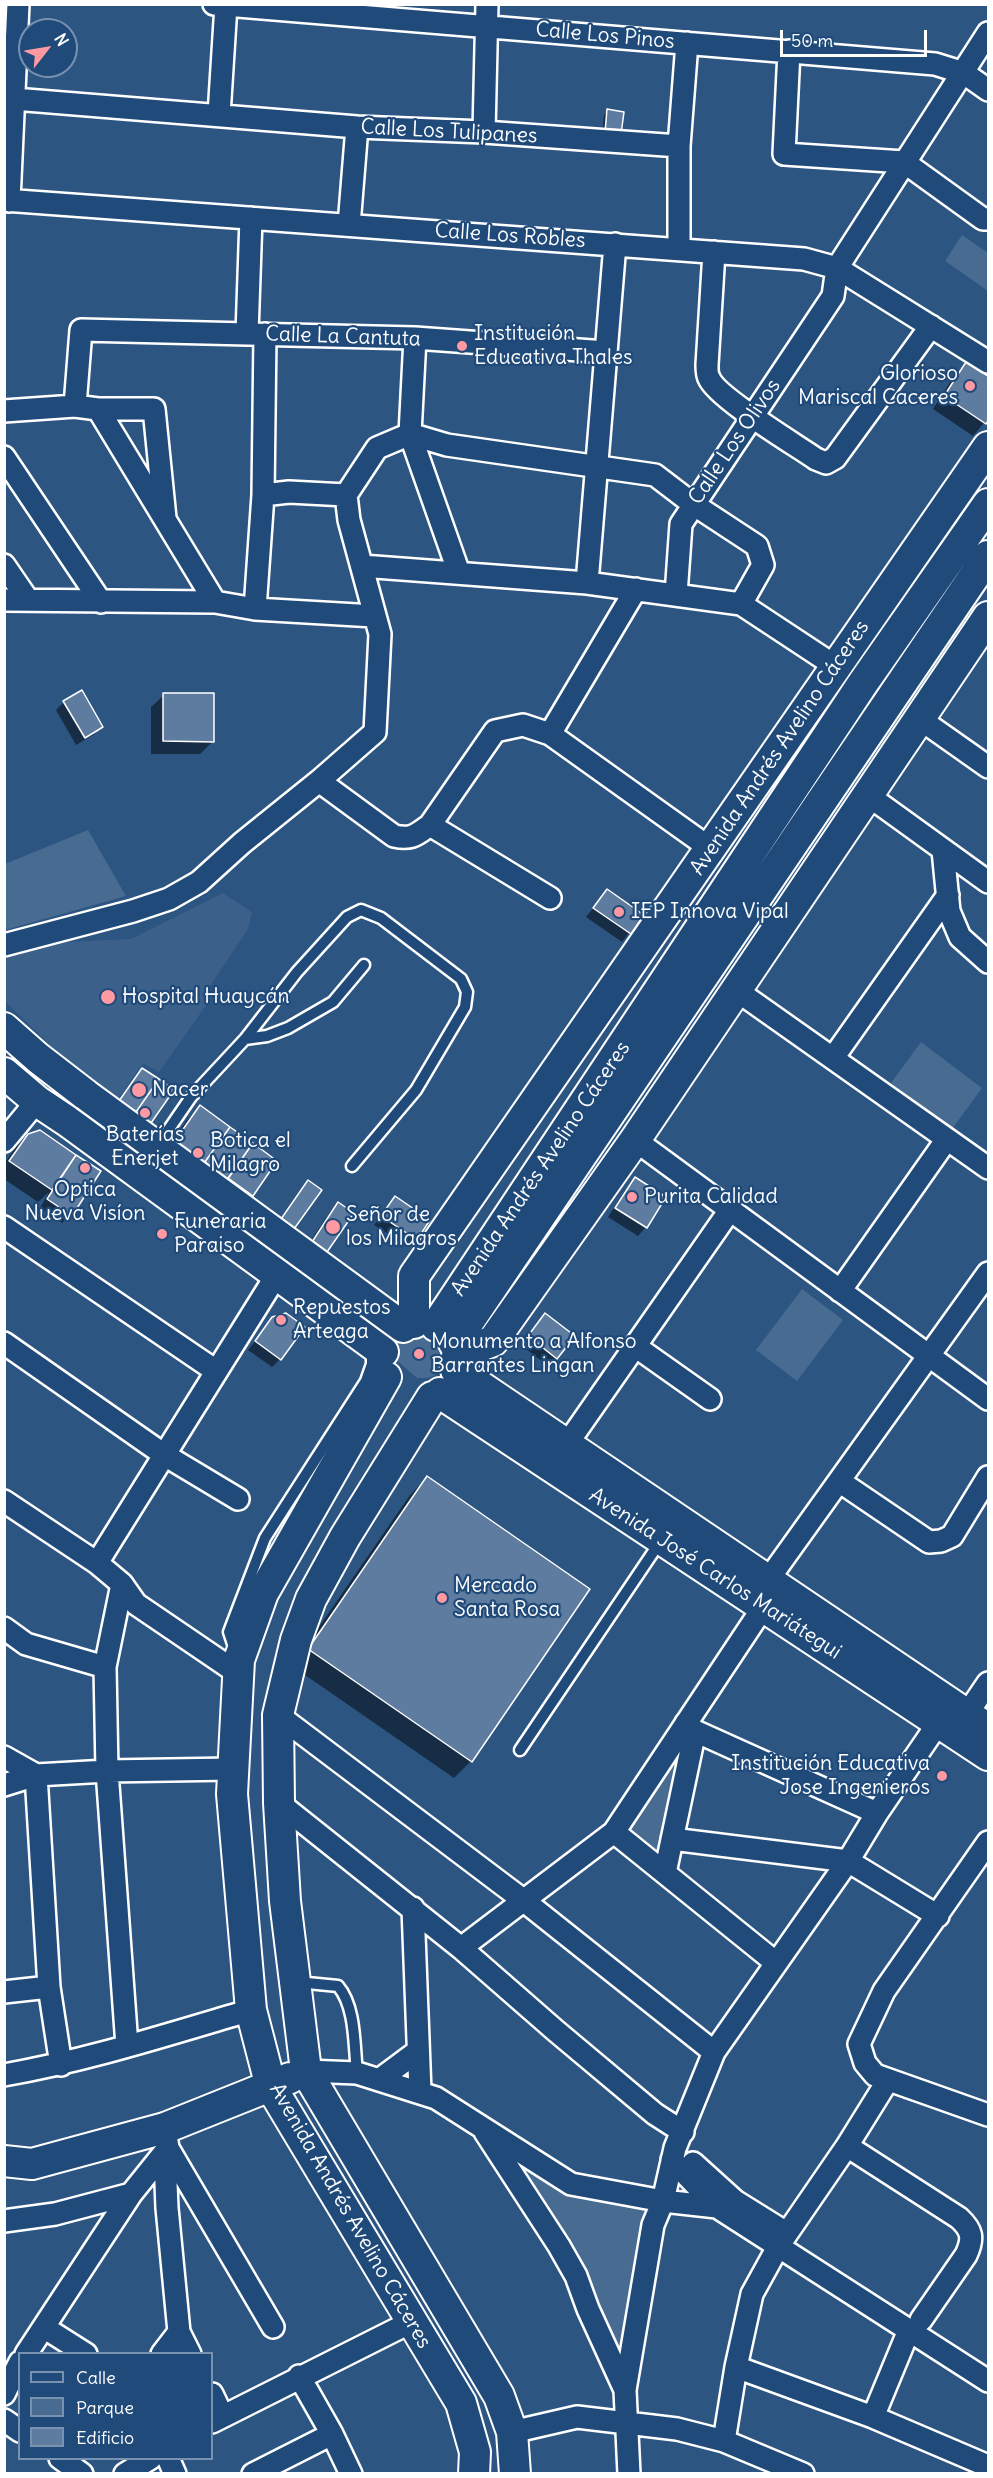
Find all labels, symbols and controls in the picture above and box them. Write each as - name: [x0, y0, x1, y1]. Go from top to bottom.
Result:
- street label: Calle Los Pinos: [534, 17, 676, 55]
- north arrow: [18, 18, 78, 78]
- scale bar: [783, 18, 930, 56]
- text: 50 m: [791, 29, 833, 52]
- text: N: [50, 30, 73, 50]
- street label: Calle Los Tulipanes: [360, 115, 538, 149]
- street label: Calle Los Robles: [434, 218, 586, 254]
- place label: Institución Educativa Thales: [474, 321, 633, 371]
- street label: Calle La Cantuta: [265, 322, 421, 352]
- marker: Institución Educativa Thales: [455, 339, 469, 353]
- place label: Glorioso Mariscal Caceres: [798, 361, 958, 411]
- street label: Calle Los Olivos: [684, 374, 786, 510]
- marker: Glorioso Mariscal Caceres: [963, 379, 977, 393]
- street label: Avenida Andrés Avelino Cáceres: [685, 616, 875, 880]
- place label: IEP Innova Vipal: [631, 899, 789, 925]
- marker: IEP Innova Vipal: [612, 905, 626, 919]
- place label: Hospital Huaycán: [122, 984, 290, 1010]
- marker: Hospital Huaycán: [99, 988, 117, 1006]
- street label: Avenida Andrés Avelino Cáceres: [446, 1037, 636, 1301]
- place label: Nacer: [152, 1077, 208, 1103]
- marker: Nacer: [130, 1081, 148, 1099]
- marker: Baterías Enerjet: [138, 1106, 152, 1120]
- place label: Baterías Enerjet: [106, 1122, 184, 1172]
- place label: Botica el Milagro: [210, 1128, 291, 1178]
- marker: Botica el Milagro: [191, 1146, 205, 1160]
- marker: Optica Nueva Visíon: [78, 1161, 92, 1175]
- place label: Optica Nueva Visíon: [25, 1177, 145, 1227]
- place label: Purita Calidad: [644, 1184, 778, 1210]
- marker: Purita Calidad: [625, 1190, 639, 1204]
- place label: Señor de los Milagros: [346, 1202, 457, 1252]
- place label: Funeraria Paraiso: [174, 1209, 266, 1259]
- marker: Señor de los Milagros: [324, 1218, 342, 1236]
- marker: Funeraria Paraiso: [155, 1227, 169, 1241]
- place label: Repuestos Arteaga: [293, 1295, 391, 1345]
- marker: Repuestos Arteaga: [274, 1313, 288, 1327]
- place label: Monumento a Alfonso Barrantes Lingan: [431, 1329, 637, 1379]
- marker: Monumento a Alfonso Barrantes Lingan: [412, 1347, 426, 1361]
- street label: Avenida José Carlos Mariátegui: [584, 1483, 846, 1665]
- place label: Mercado Santa Rosa: [454, 1573, 560, 1623]
- marker: Mercado Santa Rosa: [435, 1591, 449, 1605]
- place label: Institución Educativa Jose Ingenieros: [731, 1751, 930, 1801]
- marker: Institución Educativa Jose Ingenieros: [935, 1769, 949, 1783]
- street label: Avenida Andrés Avelino Cáceres: [264, 2079, 436, 2353]
- legend: [18, 2352, 213, 2460]
- text: Calle: [76, 2366, 116, 2389]
- text: Parque: [76, 2396, 134, 2419]
- text: Edificio: [76, 2426, 134, 2449]

